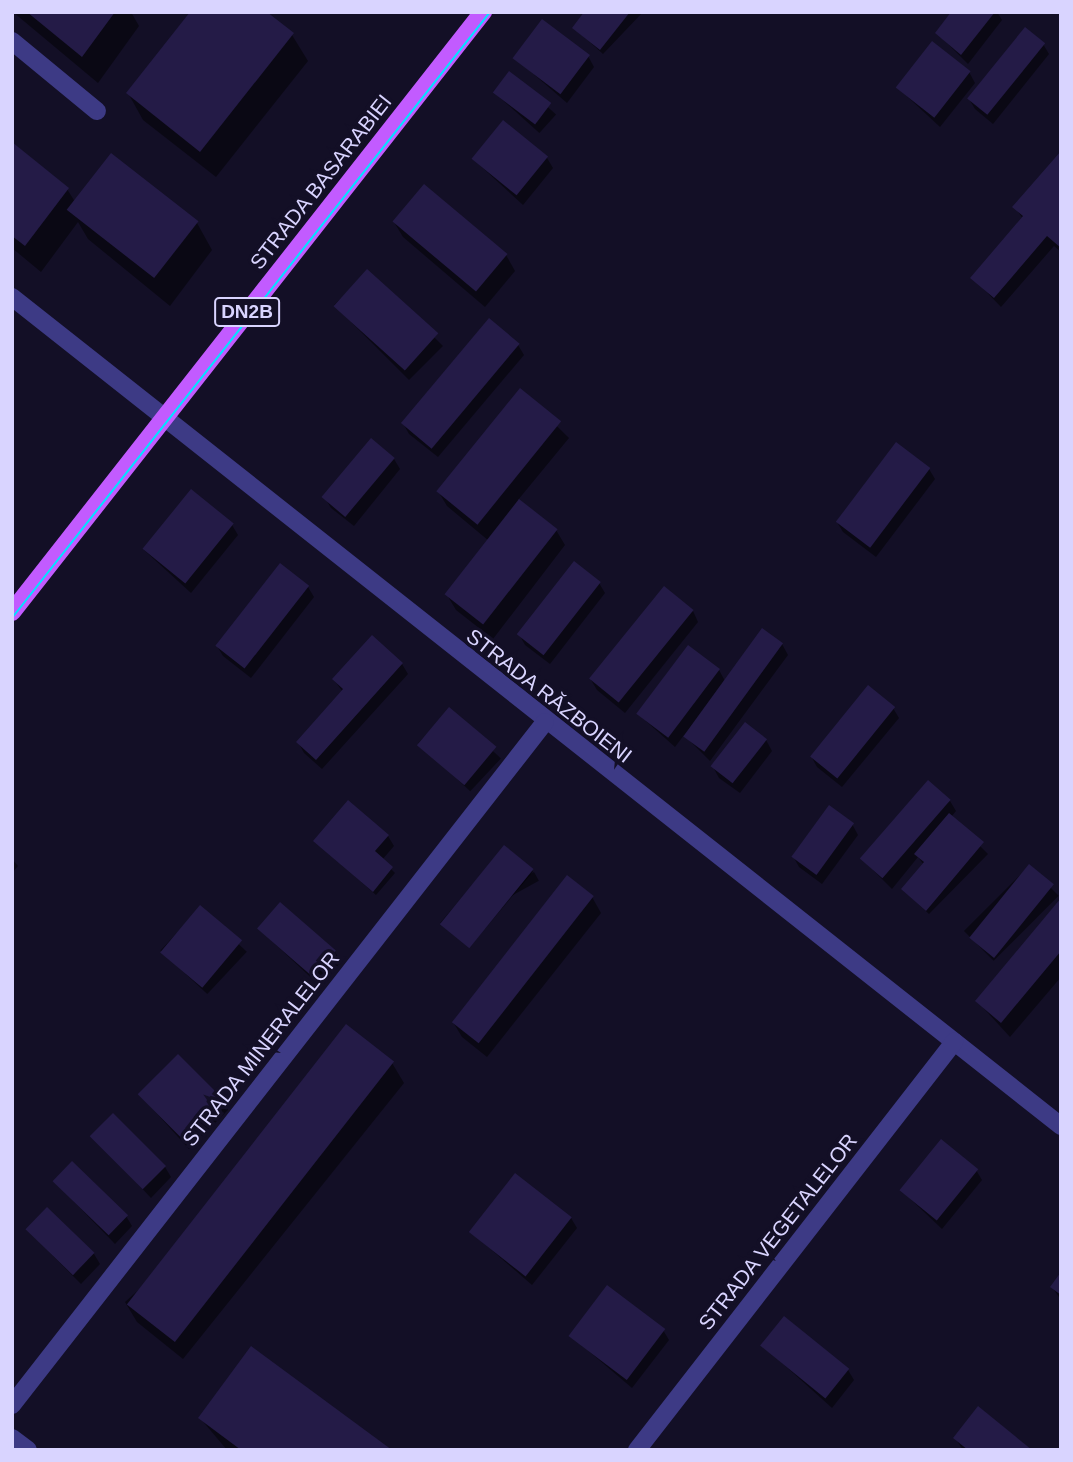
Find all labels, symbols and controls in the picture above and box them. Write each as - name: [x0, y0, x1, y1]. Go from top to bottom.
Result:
- street label: STRADA BASARABIEI: [245, 89, 397, 275]
- road number: DN2B: [214, 296, 280, 328]
- street label: STRADA RĂZBOIENI: [461, 623, 637, 769]
- street label: STRADA MINERALELOR: [177, 946, 345, 1152]
- street label: STRADA VEGETALELOR: [693, 1128, 863, 1336]

